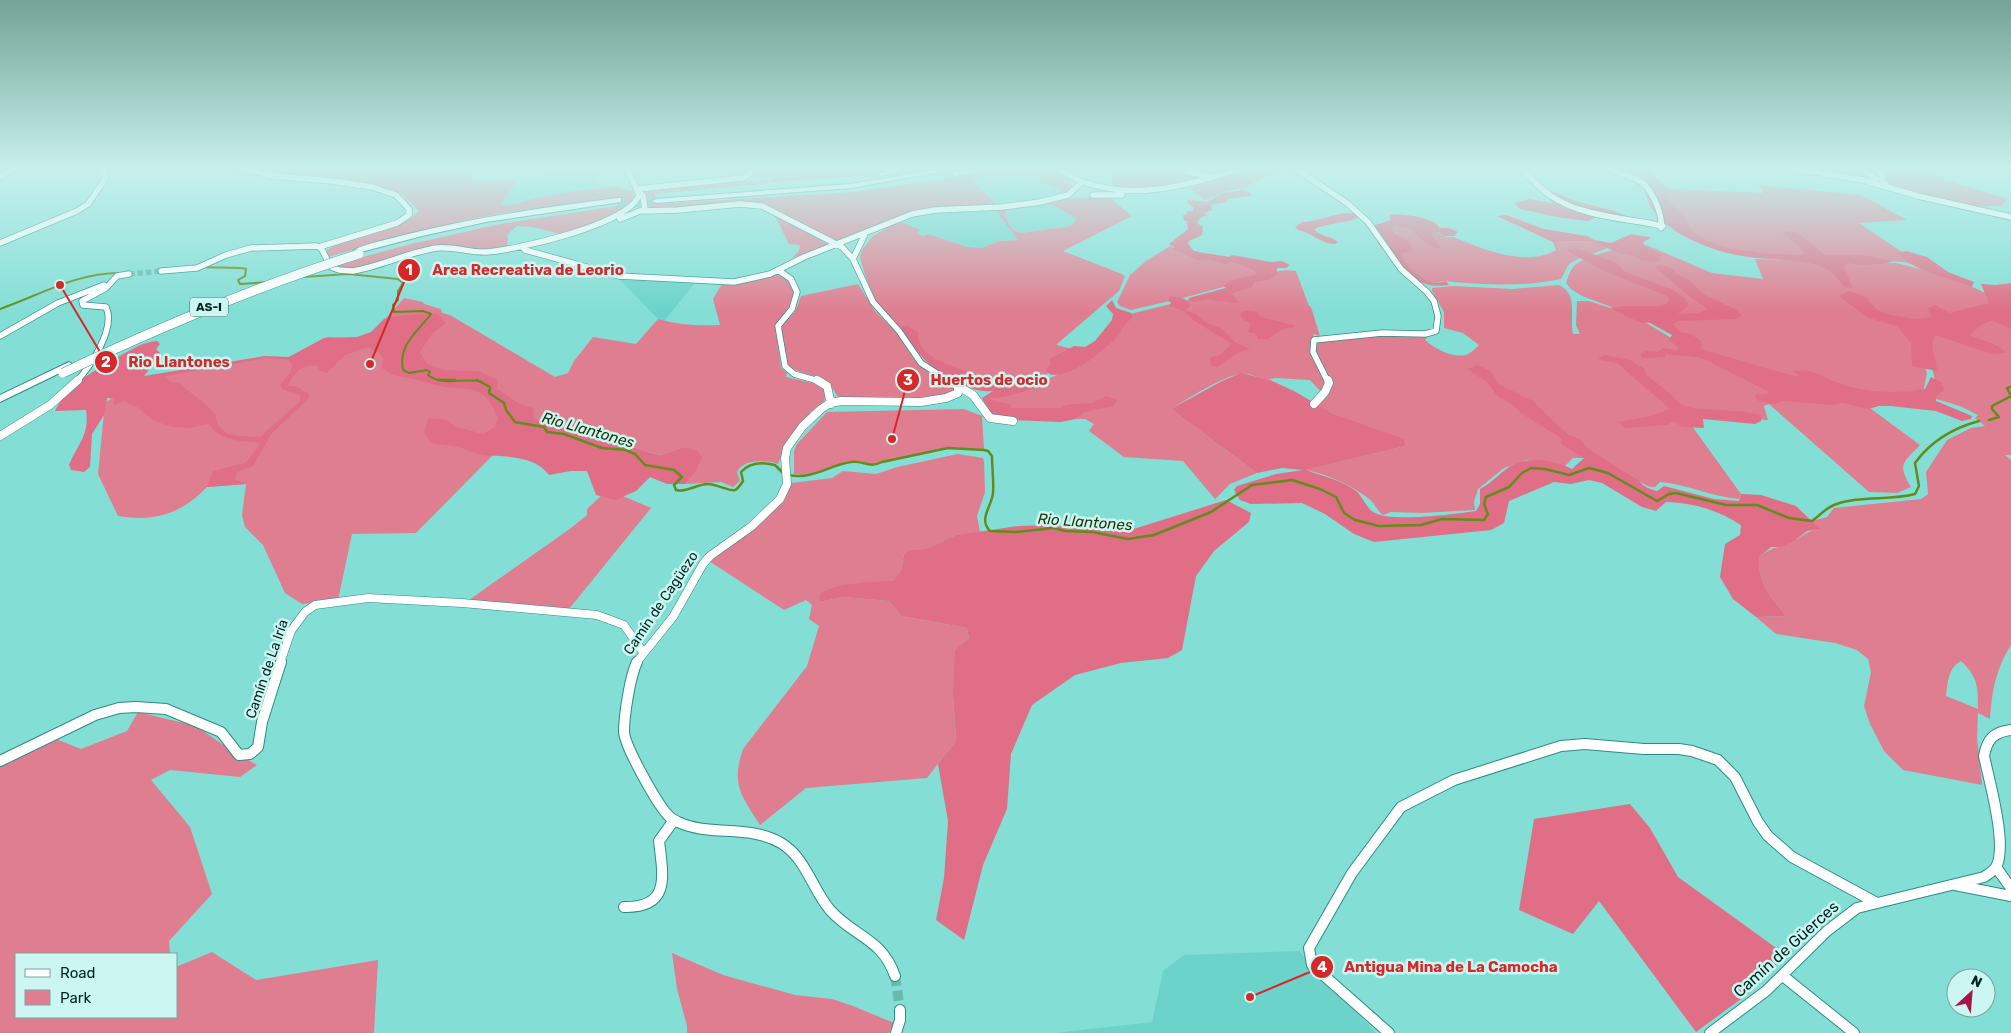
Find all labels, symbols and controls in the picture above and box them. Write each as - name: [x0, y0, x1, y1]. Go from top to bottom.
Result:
- callout: Area Recreativa de Leorio: [397, 255, 634, 285]
- text: 1: [405, 261, 413, 279]
- text: Area Recreativa de Leorio: [432, 261, 624, 279]
- road number: AS-I: [190, 298, 228, 316]
- callout: Rio Llantones: [93, 347, 240, 377]
- text: 2: [101, 353, 111, 371]
- text: Rio Llantones: [128, 353, 230, 371]
- callout: Huertos de ocio: [896, 365, 1058, 395]
- text: 3: [903, 371, 913, 389]
- text: Huertos de ocio: [930, 371, 1048, 389]
- water label: Rio Llantones: [540, 408, 636, 452]
- water label: Rio Llantones: [1037, 510, 1133, 534]
- street label: Camín de Cagüezo: [620, 548, 702, 658]
- street label: Camín de La Iría: [242, 617, 292, 721]
- street label: Camín de Güerces: [1729, 897, 1843, 1001]
- callout: Antigua Mina de La Camocha: [1309, 952, 1568, 982]
- legend: [15, 953, 178, 1018]
- text: 4: [1317, 958, 1327, 976]
- text: Antigua Mina de La Camocha: [1344, 958, 1558, 976]
- text: Road: [60, 964, 96, 982]
- north arrow: [1946, 968, 1996, 1018]
- text: N: [1968, 972, 1985, 992]
- text: Park: [60, 989, 91, 1007]

